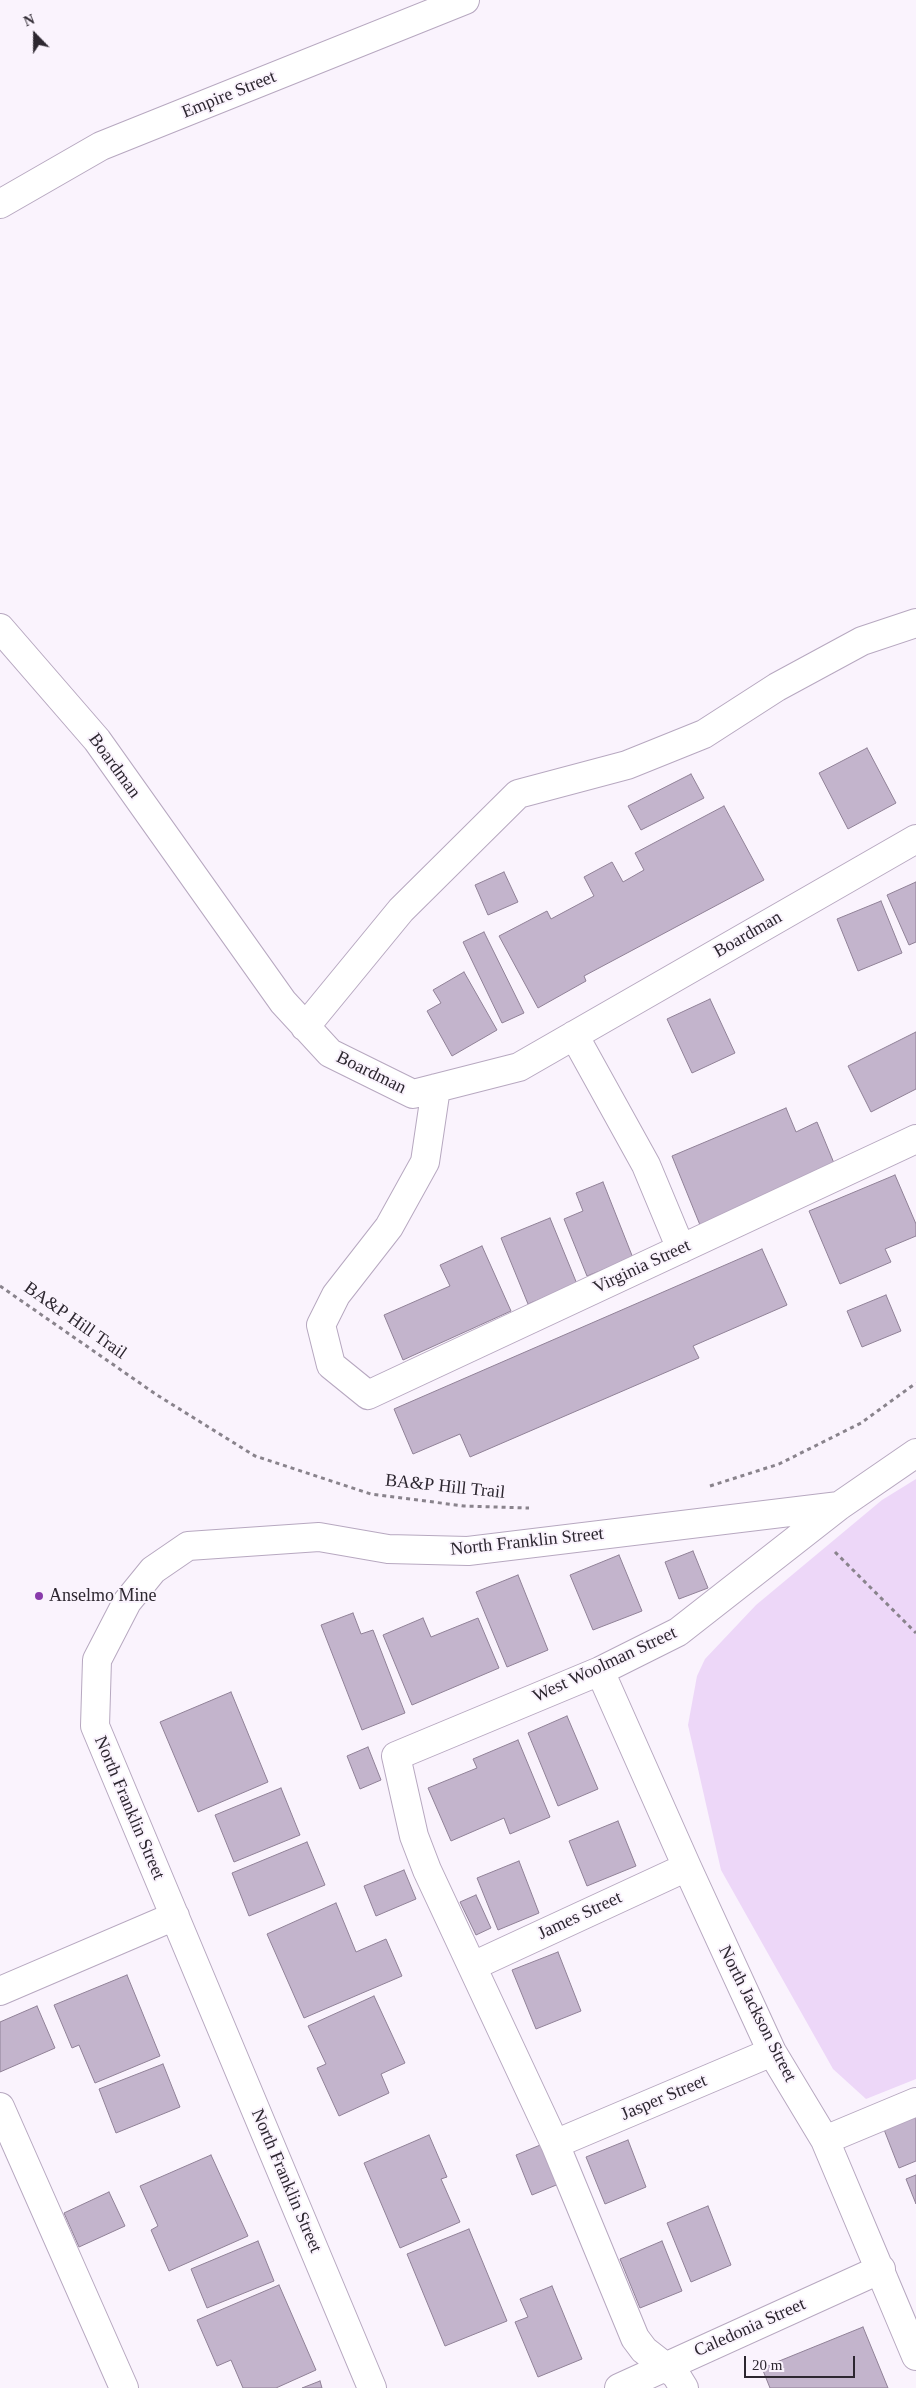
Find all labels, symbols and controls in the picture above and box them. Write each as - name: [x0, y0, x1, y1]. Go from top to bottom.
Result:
- north arrow: [10, 10, 60, 60]
- text: N: [22, 12, 37, 29]
- street label: Empire Street: [179, 66, 279, 124]
- street label: Boardman: [83, 729, 145, 803]
- street label: Boardman: [710, 907, 786, 963]
- street label: Boardman: [333, 1047, 409, 1099]
- street label: Virginia Street: [590, 1235, 694, 1299]
- street label: BA&P Hill Trail: [20, 1278, 130, 1364]
- street label: BA&P Hill Trail: [384, 1470, 506, 1504]
- street label: North Franklin Street: [449, 1523, 605, 1561]
- place label: Anselmo Mine: [49, 1585, 156, 1607]
- marker: Anselmo Mine: [33, 1590, 45, 1602]
- street label: West Woolman Street: [530, 1622, 680, 1708]
- street label: North Franklin Street: [89, 1733, 169, 1883]
- street label: James Street: [534, 1887, 626, 1945]
- street label: North Jackson Street: [713, 1942, 801, 2086]
- street label: Jasper Street: [618, 2070, 710, 2126]
- street label: North Franklin Street: [246, 2106, 326, 2256]
- street label: Caledonia Street: [691, 2294, 809, 2362]
- scale bar: [746, 2346, 857, 2378]
- text: 20 m: [752, 2357, 782, 2373]

